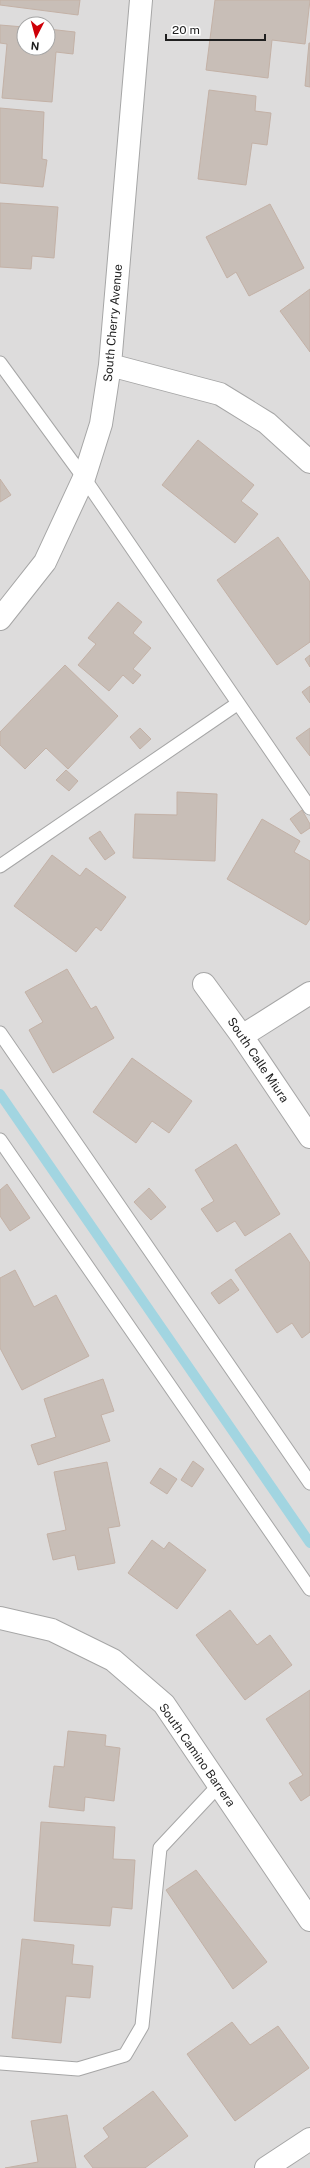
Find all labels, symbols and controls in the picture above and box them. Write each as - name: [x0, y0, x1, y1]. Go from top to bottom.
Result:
- north arrow: [16, 16, 56, 56]
- scale bar: [166, 16, 265, 42]
- text: 20 m: [172, 23, 200, 37]
- text: N: [30, 40, 40, 52]
- street label: South Cherry Avenue: [101, 263, 125, 383]
- street label: South Calle Miura: [224, 1015, 292, 1105]
- street label: South Camino Barrera: [156, 1701, 238, 1809]

